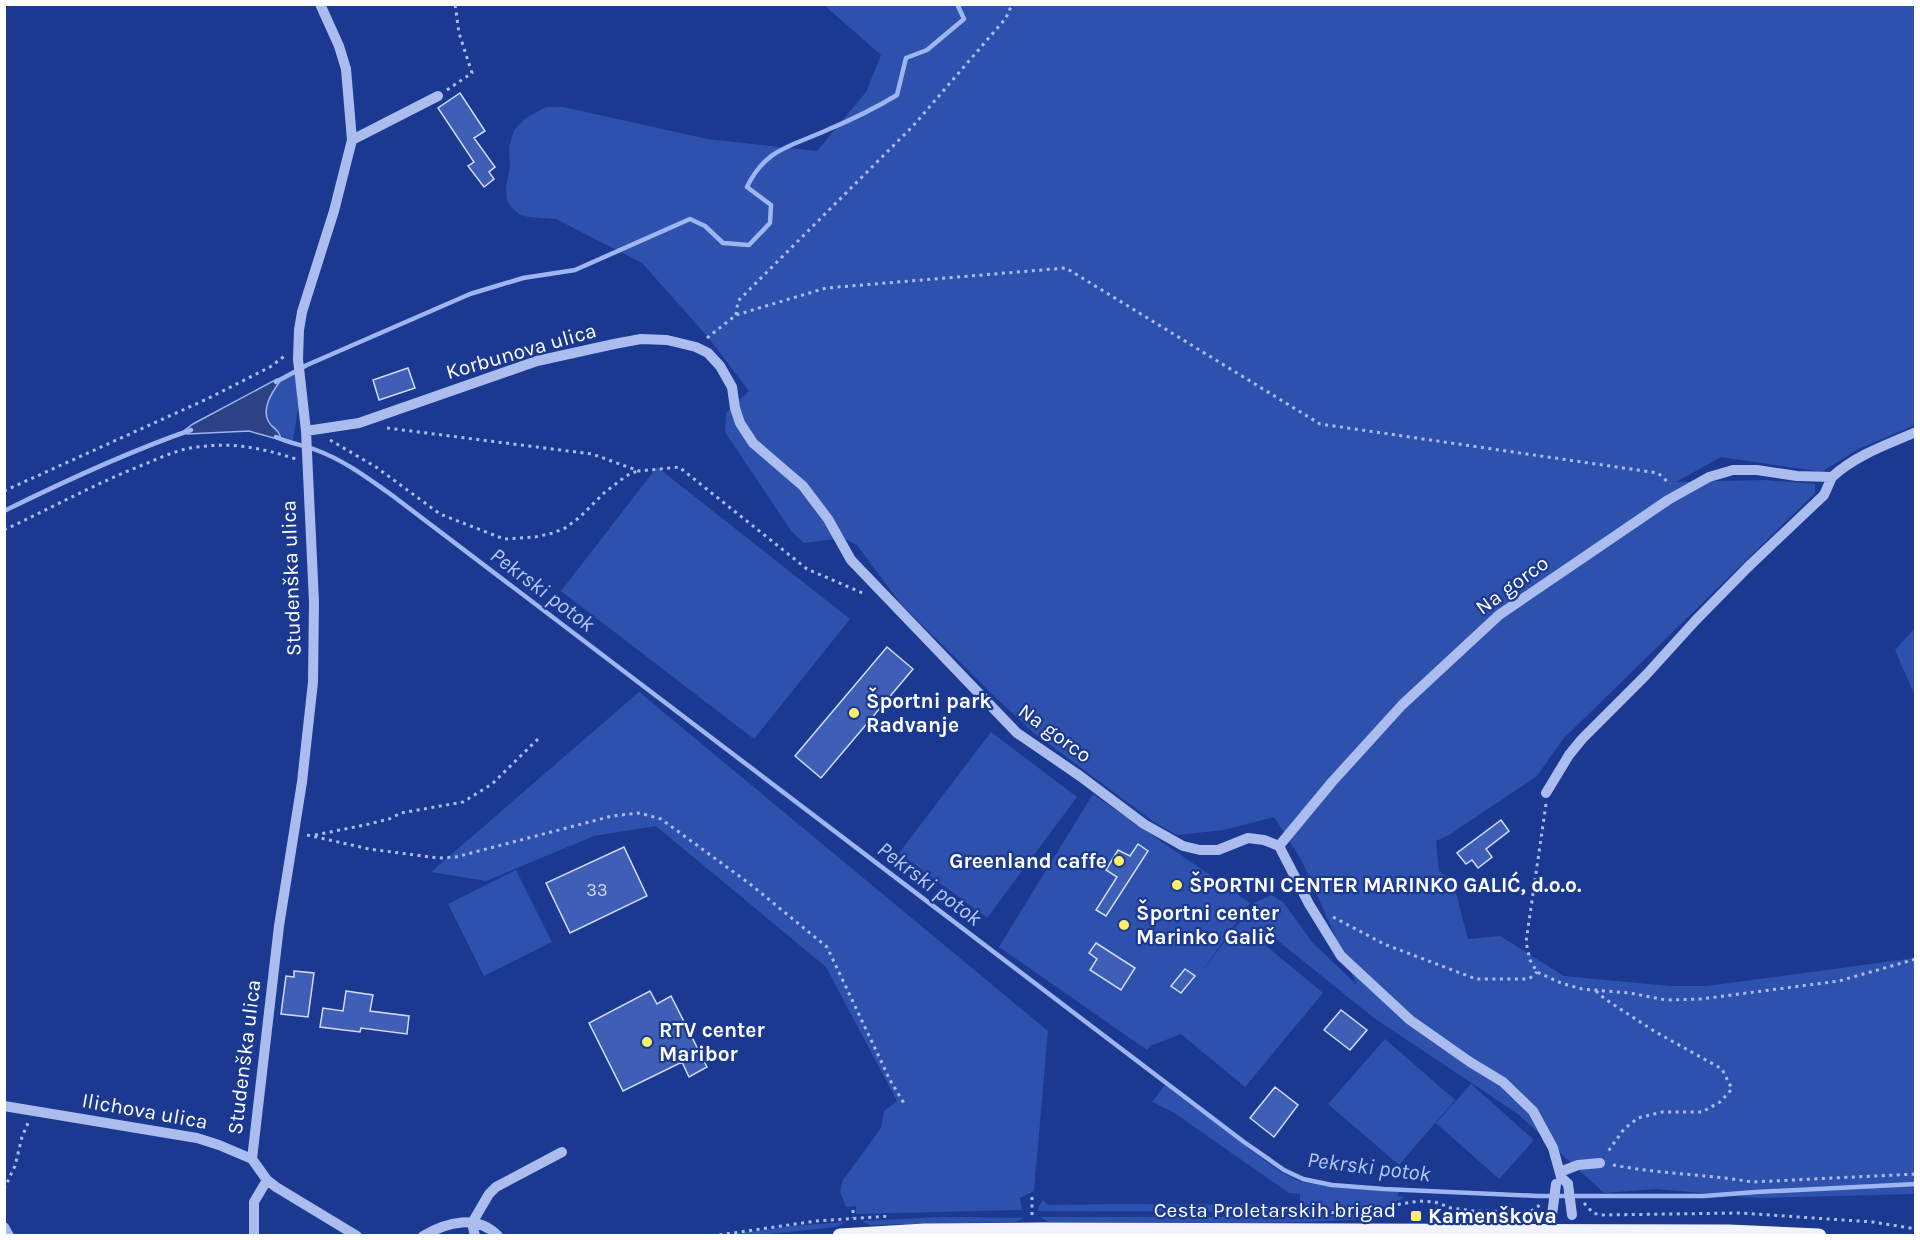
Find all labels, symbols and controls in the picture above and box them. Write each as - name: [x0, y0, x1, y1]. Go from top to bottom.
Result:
- street label: Korbunova ulica: [443, 318, 599, 384]
- street label: Studenška ulica: [276, 500, 306, 656]
- water label: Pekrski potok: [485, 542, 600, 638]
- street label: Na gorco: [1471, 551, 1553, 619]
- place label: Športni park Radvanje: [866, 687, 992, 737]
- street label: Na gorco: [1014, 699, 1096, 767]
- marker: Športni park Radvanje: [847, 706, 861, 720]
- water label: Pekrski potok: [872, 836, 987, 932]
- place label: Greenland caffe: [949, 849, 1107, 873]
- marker: Greenland caffe: [1112, 854, 1126, 868]
- place label: ŠPORTNI CENTER MARINKO GALIĆ, d.o.o.: [1189, 871, 1581, 897]
- marker: ŠPORTNI CENTER MARINKO GALIĆ, d.o.o.: [1170, 878, 1184, 892]
- house number: 33: [586, 879, 608, 901]
- place label: Športni center Marinko Galič: [1136, 899, 1280, 949]
- marker: Športni center Marinko Galič: [1117, 918, 1131, 932]
- street label: Studenška ulica: [223, 978, 265, 1136]
- place label: RTV center Maribor: [659, 1018, 765, 1066]
- marker: RTV center Maribor: [640, 1035, 654, 1049]
- street label: Ilichova ulica: [80, 1088, 210, 1134]
- water label: Pekrski potok: [1306, 1147, 1433, 1188]
- street label: Cesta Proletarskih brigad: [1154, 1198, 1396, 1222]
- place label: Kamenškova: [1428, 1204, 1557, 1228]
- marker: Kamenškova: [1409, 1209, 1423, 1223]

